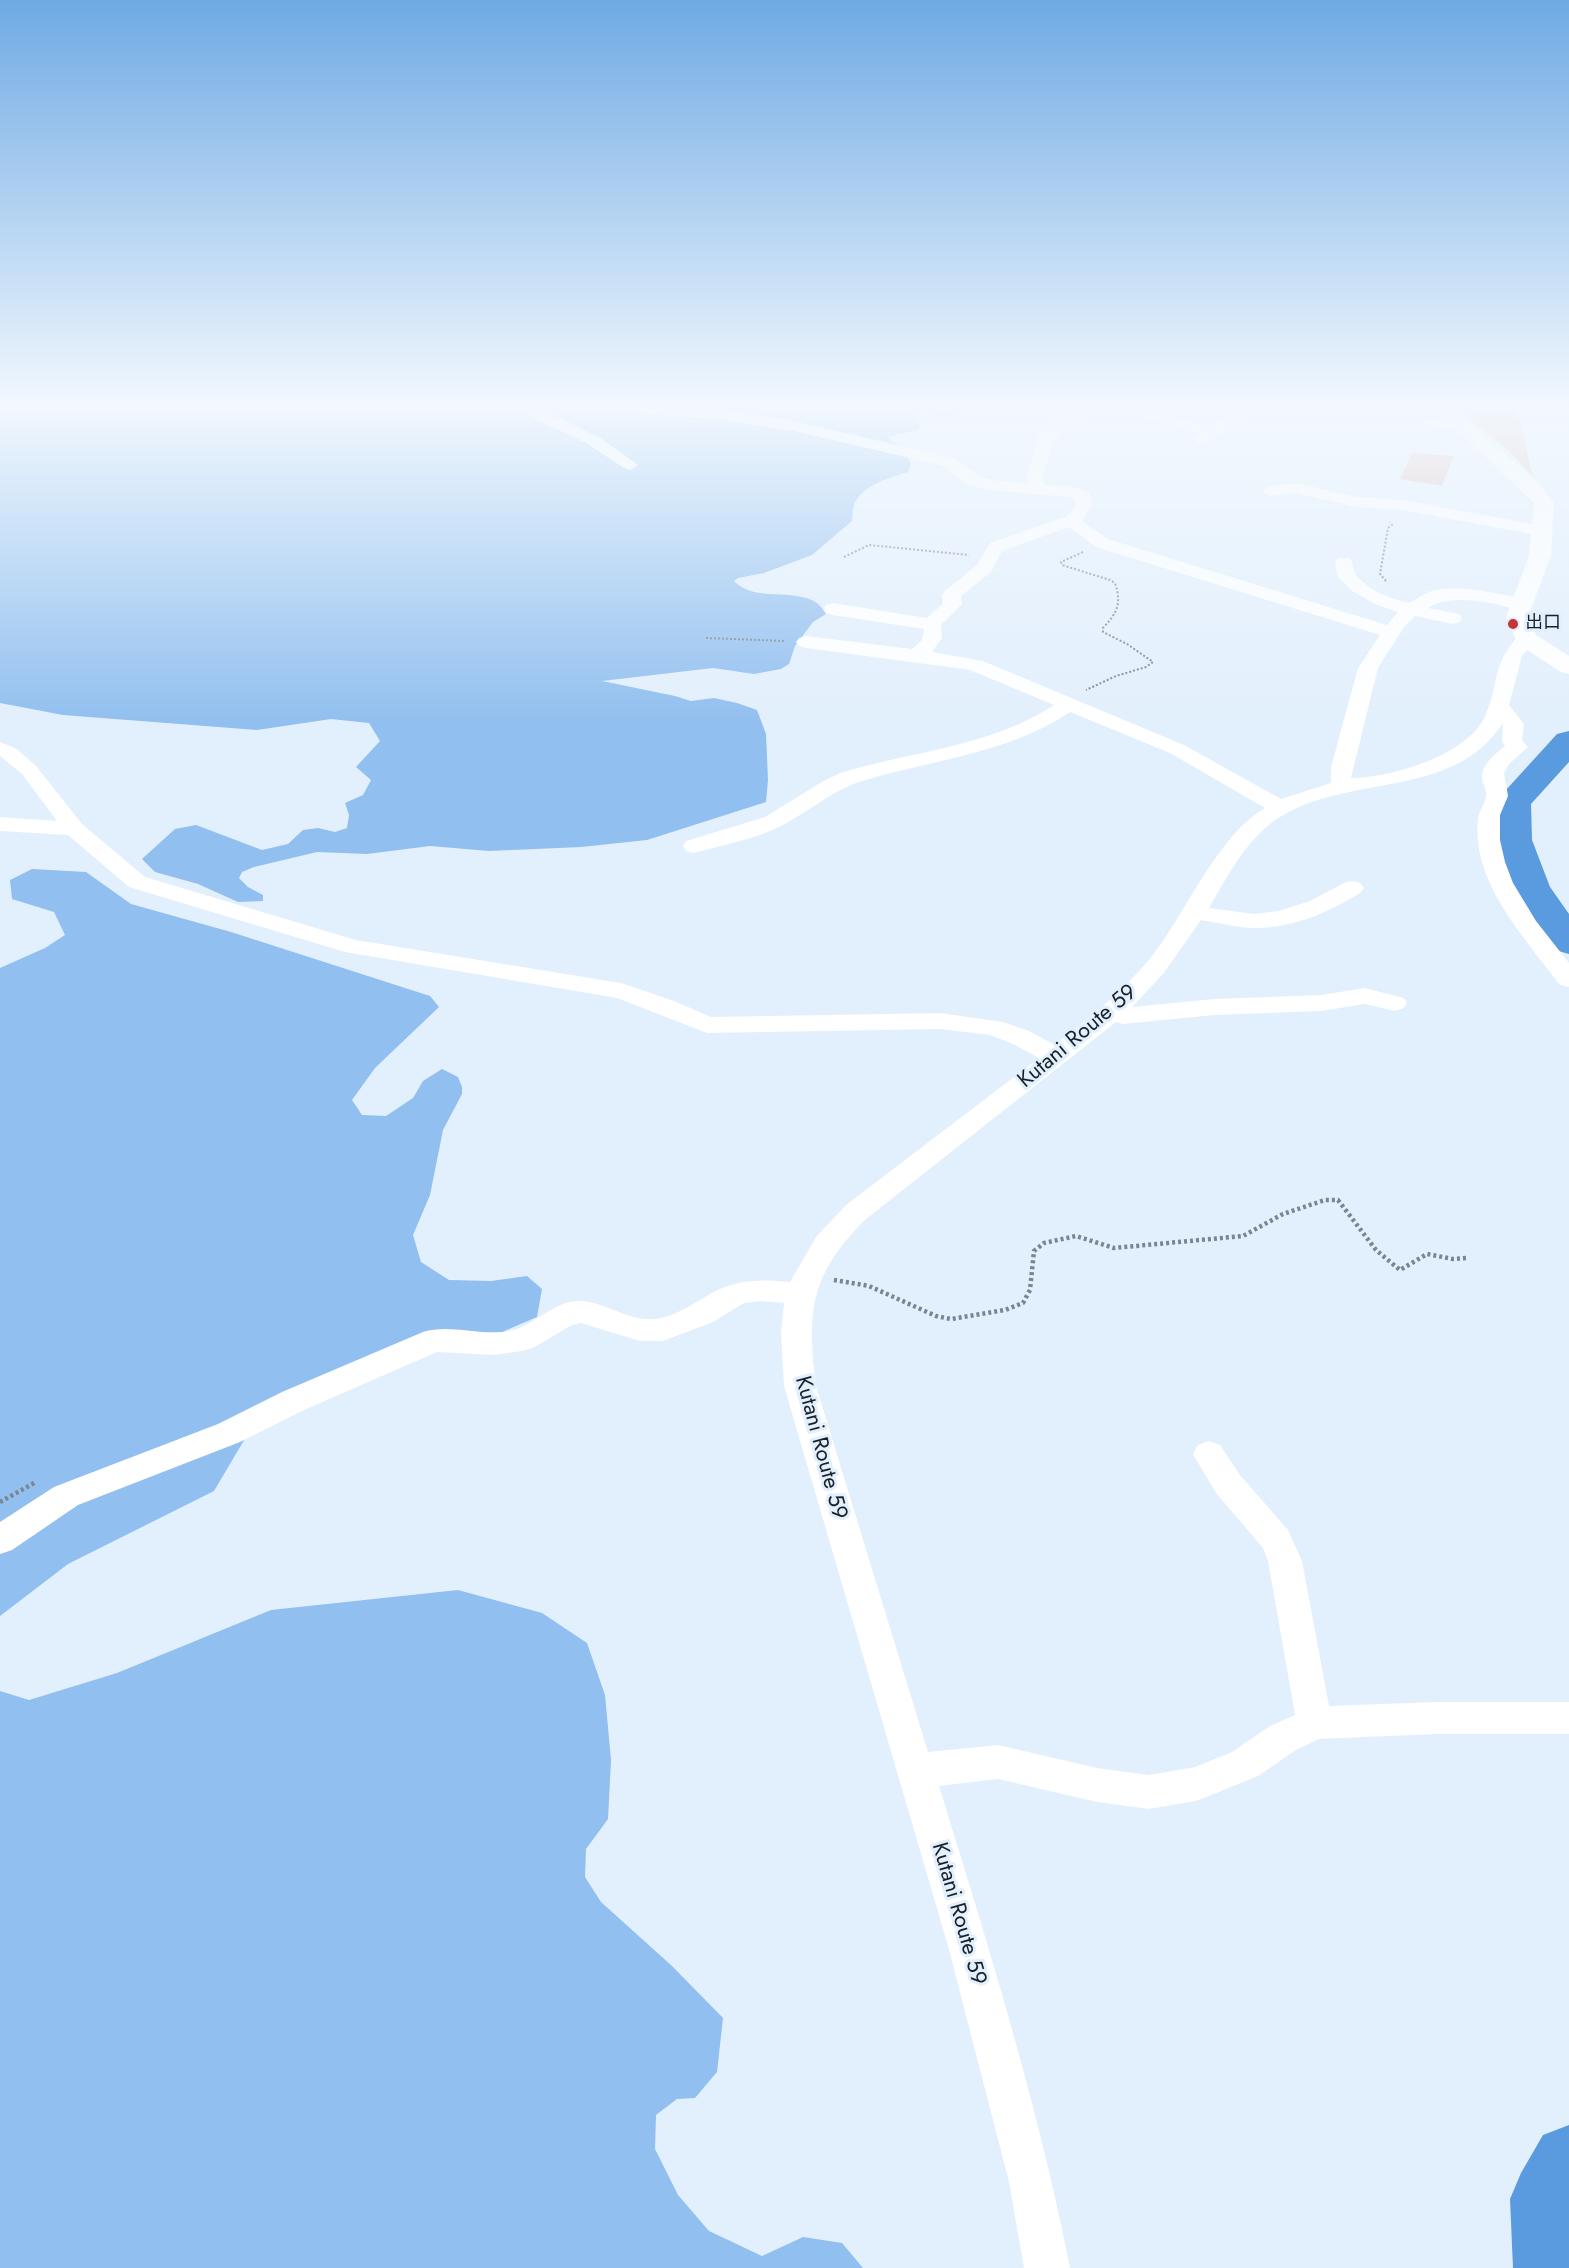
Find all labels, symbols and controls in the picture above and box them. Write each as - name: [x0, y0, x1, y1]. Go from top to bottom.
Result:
- place label: 出口: [1525, 613, 1561, 635]
- marker: 出口: [1506, 617, 1520, 631]
- street label: Kutani Route 59: [1013, 980, 1143, 1094]
- street label: Kutani Route 59: [788, 1373, 852, 1523]
- street label: Kutani Route 59: [925, 1840, 991, 1988]

